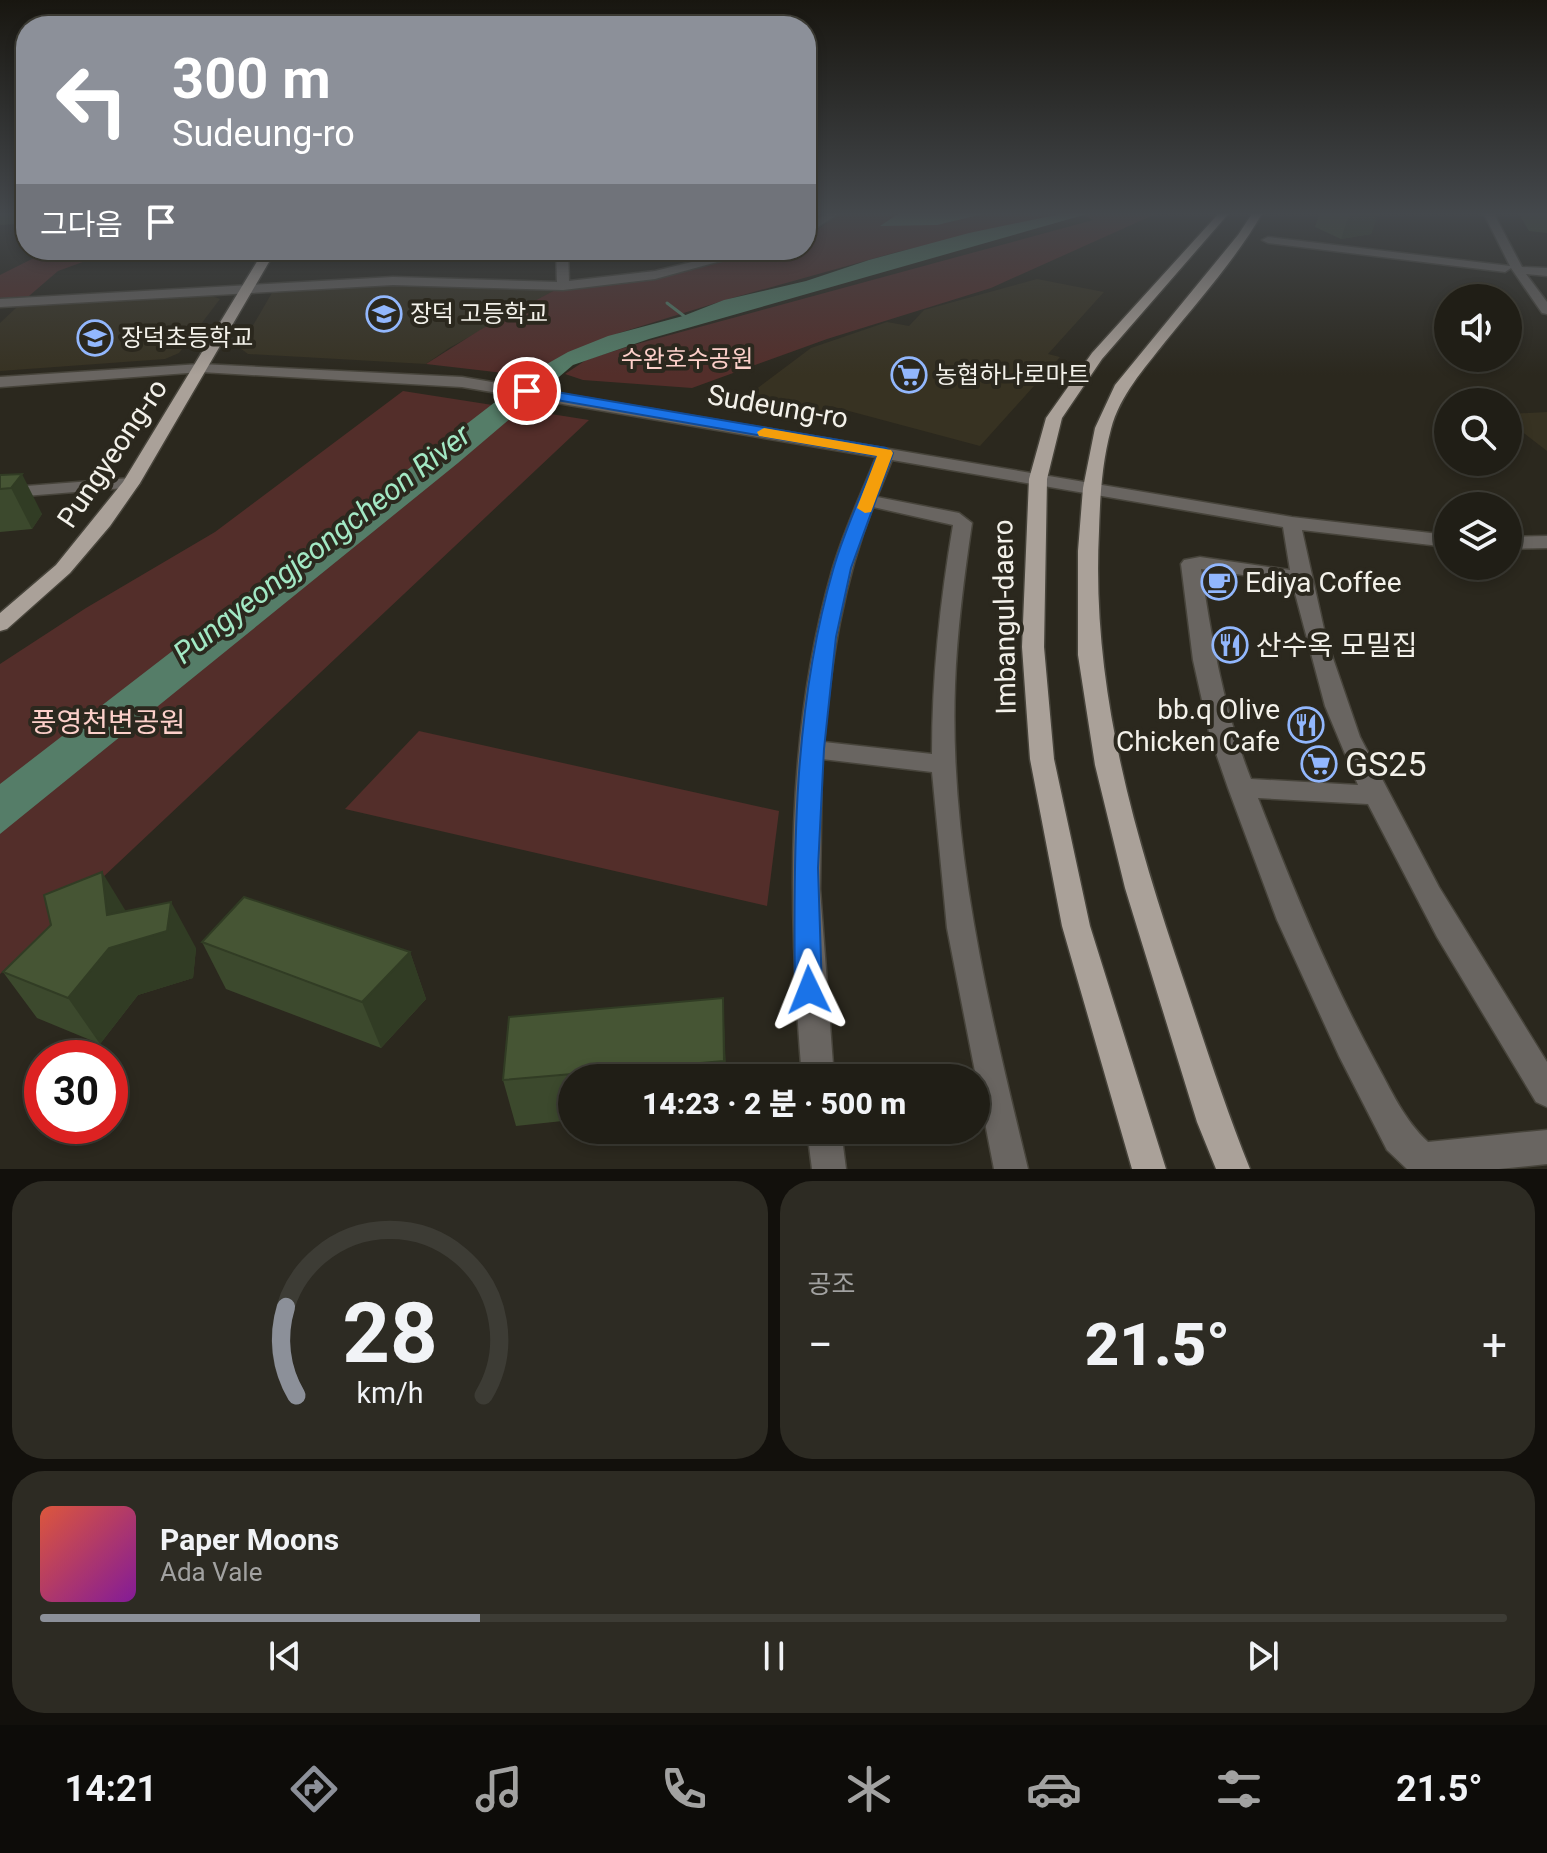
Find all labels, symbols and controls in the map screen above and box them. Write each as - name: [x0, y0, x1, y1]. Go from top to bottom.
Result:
- text: 300 m: [172, 46, 331, 112]
- icon: left: [40, 48, 144, 152]
- text: Sudeung-ro: [172, 113, 355, 155]
- icon: arrive: [139, 200, 183, 244]
- text: 그다음: [40, 207, 123, 242]
- map controls: [1434, 284, 1522, 580]
- button: sound: [1434, 284, 1522, 372]
- school or university icon: 장덕 고등학교: [365, 295, 403, 333]
- place label: 장덕 고등학교: [410, 300, 548, 328]
- school or university icon: 장덕초등학교: [76, 319, 114, 357]
- place label: 장덕초등학교: [121, 324, 253, 352]
- park label: 수완호수공원: [621, 345, 753, 373]
- supermarket icon: 농협하나로마트: [890, 356, 928, 394]
- pin: [493, 357, 561, 425]
- place label: 농협하나로마트: [935, 361, 1090, 389]
- icon: arrive: [505, 369, 549, 413]
- street label: Pungyeong-ro: [51, 373, 174, 534]
- street label: Sudeung-ro: [705, 378, 851, 435]
- button: search: [1434, 388, 1522, 476]
- water label: Pungyeongjeongcheon River: [166, 416, 478, 670]
- button: layers: [1434, 492, 1522, 580]
- street label: Imbangul-daero: [986, 519, 1023, 715]
- cafe icon: Ediya Coffee: [1200, 563, 1238, 601]
- place label: Ediya Coffee: [1245, 566, 1402, 599]
- restaurant icon: 산수옥 모밀집: [1211, 626, 1249, 664]
- place label: 산수옥 모밀집: [1256, 629, 1418, 662]
- place label: bb.q Olive Chicken Cafe: [1116, 693, 1280, 758]
- park label: 풍영천변공원: [31, 706, 185, 739]
- restaurant icon: bb.q Olive Chicken Cafe: [1287, 706, 1325, 744]
- place label: GS25: [1345, 744, 1427, 784]
- supermarket icon: GS25: [1300, 745, 1338, 783]
- position arrow: [767, 948, 851, 1032]
- speed limit sign: 30: [24, 1040, 128, 1144]
- text: 14:23 · 2 분 · 500 m: [642, 1086, 906, 1121]
- text: 공조: [808, 1269, 855, 1299]
- text: 28: [342, 1285, 437, 1382]
- text: 21.5°: [1085, 1309, 1230, 1380]
- text: −: [808, 1319, 833, 1371]
- text: +: [1482, 1319, 1507, 1371]
- text: km/h: [356, 1376, 423, 1410]
- text: Paper Moons: [160, 1522, 339, 1557]
- text: Ada Vale: [160, 1557, 262, 1587]
- icon: previous: [263, 1634, 307, 1678]
- icon: pause: [752, 1634, 796, 1678]
- icon: next: [1241, 1634, 1285, 1678]
- icon: directions: [286, 1761, 342, 1817]
- icon: music: [471, 1761, 527, 1817]
- icon: phone: [656, 1761, 712, 1817]
- icon: climate: [841, 1761, 897, 1817]
- icon: car: [1026, 1761, 1082, 1817]
- icon: filters: [1211, 1761, 1267, 1817]
- text: 14:21: [64, 1768, 157, 1810]
- text: 21.5°: [1396, 1768, 1482, 1810]

